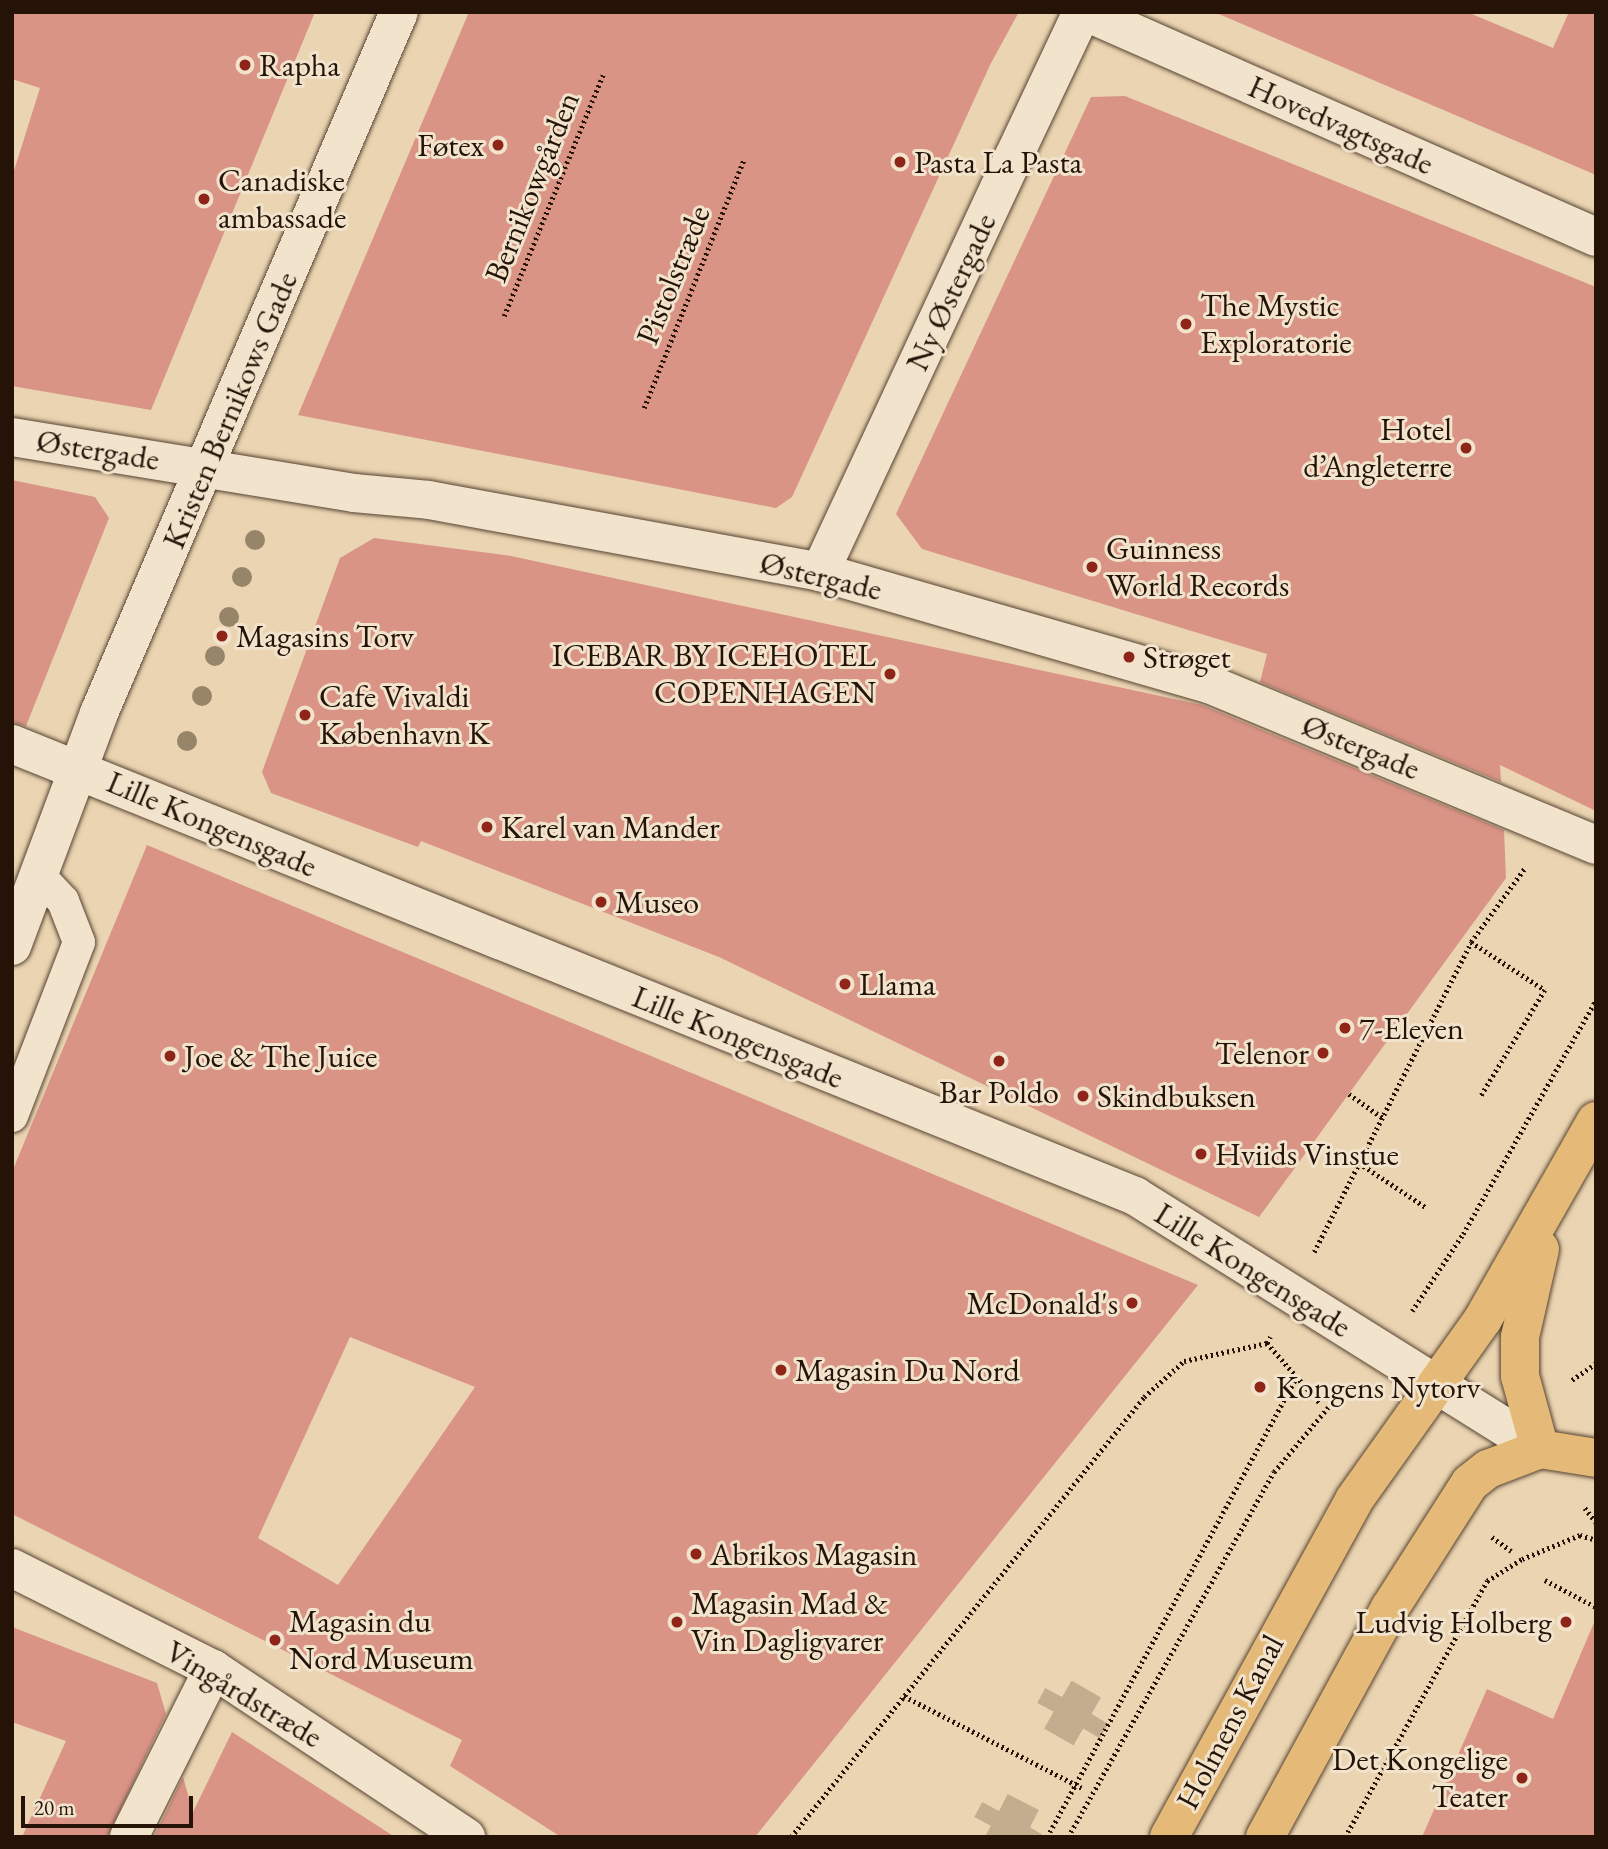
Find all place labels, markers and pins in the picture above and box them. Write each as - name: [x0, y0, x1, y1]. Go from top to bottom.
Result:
- place label: Rapha: [259, 46, 340, 84]
- marker: Rapha: [237, 57, 253, 73]
- place label: Føtex: [417, 126, 484, 164]
- marker: Føtex: [490, 137, 506, 153]
- place label: Pasta La Pasta: [914, 143, 1082, 181]
- marker: Pasta La Pasta: [892, 154, 908, 170]
- place label: Canadiske ambassade: [218, 162, 346, 237]
- marker: Canadiske ambassade: [196, 191, 212, 207]
- place label: The Mystic Exploratorie: [1200, 287, 1352, 362]
- marker: The Mystic Exploratorie: [1178, 316, 1194, 332]
- place label: Hotel d’Angleterre: [1303, 411, 1452, 486]
- marker: Hotel d’Angleterre: [1458, 440, 1474, 456]
- place label: Guinness World Records: [1106, 530, 1289, 605]
- marker: Guinness World Records: [1084, 559, 1100, 575]
- place label: Magasins Torv: [236, 617, 414, 655]
- marker: Magasins Torv: [214, 628, 230, 644]
- place label: ICEBAR BY ICEHOTEL COPENHAGEN: [552, 637, 876, 712]
- place label: Strøget: [1143, 638, 1231, 676]
- marker: Strøget: [1121, 649, 1137, 665]
- marker: ICEBAR BY ICEHOTEL COPENHAGEN: [882, 666, 898, 682]
- place label: Cafe Vivaldi København K: [319, 678, 490, 753]
- marker: Cafe Vivaldi København K: [297, 707, 313, 723]
- place label: Karel van Mander: [501, 808, 720, 846]
- marker: Karel van Mander: [479, 819, 495, 835]
- place label: Museo: [615, 883, 699, 921]
- marker: Museo: [593, 894, 609, 910]
- place label: Llama: [859, 965, 936, 1003]
- marker: Llama: [837, 976, 853, 992]
- place label: 7-Eleven: [1359, 1009, 1464, 1047]
- marker: 7-Eleven: [1337, 1020, 1353, 1036]
- place label: Telenor: [1215, 1034, 1309, 1072]
- place label: Joe & The Juice: [184, 1037, 377, 1075]
- marker: Telenor: [1315, 1045, 1331, 1061]
- marker: Joe & The Juice: [162, 1048, 178, 1064]
- marker: Bar Poldo: [991, 1053, 1007, 1069]
- place label: Bar Poldo: [939, 1073, 1059, 1111]
- place label: Skindbuksen: [1097, 1077, 1256, 1115]
- marker: Skindbuksen: [1075, 1088, 1091, 1104]
- place label: Hviids Vinstue: [1215, 1135, 1399, 1173]
- marker: Hviids Vinstue: [1193, 1146, 1209, 1162]
- place label: McDonald's: [967, 1284, 1118, 1322]
- marker: McDonald's: [1124, 1295, 1140, 1311]
- place label: Magasin Du Nord: [795, 1351, 1020, 1389]
- marker: Magasin Du Nord: [773, 1362, 789, 1378]
- place label: Kongens Nytorv: [1276, 1368, 1481, 1406]
- marker: Kongens Nytorv: [1250, 1377, 1270, 1397]
- place label: Abrikos Magasin: [710, 1535, 917, 1573]
- marker: Abrikos Magasin: [688, 1546, 704, 1562]
- place label: Magasin Mad & Vin Dagligvarer: [691, 1585, 888, 1660]
- place label: Magasin du Nord Museum: [289, 1603, 474, 1678]
- place label: Ludvig Holberg: [1356, 1603, 1552, 1641]
- marker: Magasin Mad & Vin Dagligvarer: [669, 1614, 685, 1630]
- marker: Ludvig Holberg: [1558, 1614, 1574, 1630]
- marker: Magasin du Nord Museum: [267, 1632, 283, 1648]
- place label: Det Kongelige Teater: [1332, 1741, 1508, 1816]
- marker: Det Kongelige Teater: [1514, 1770, 1530, 1786]

